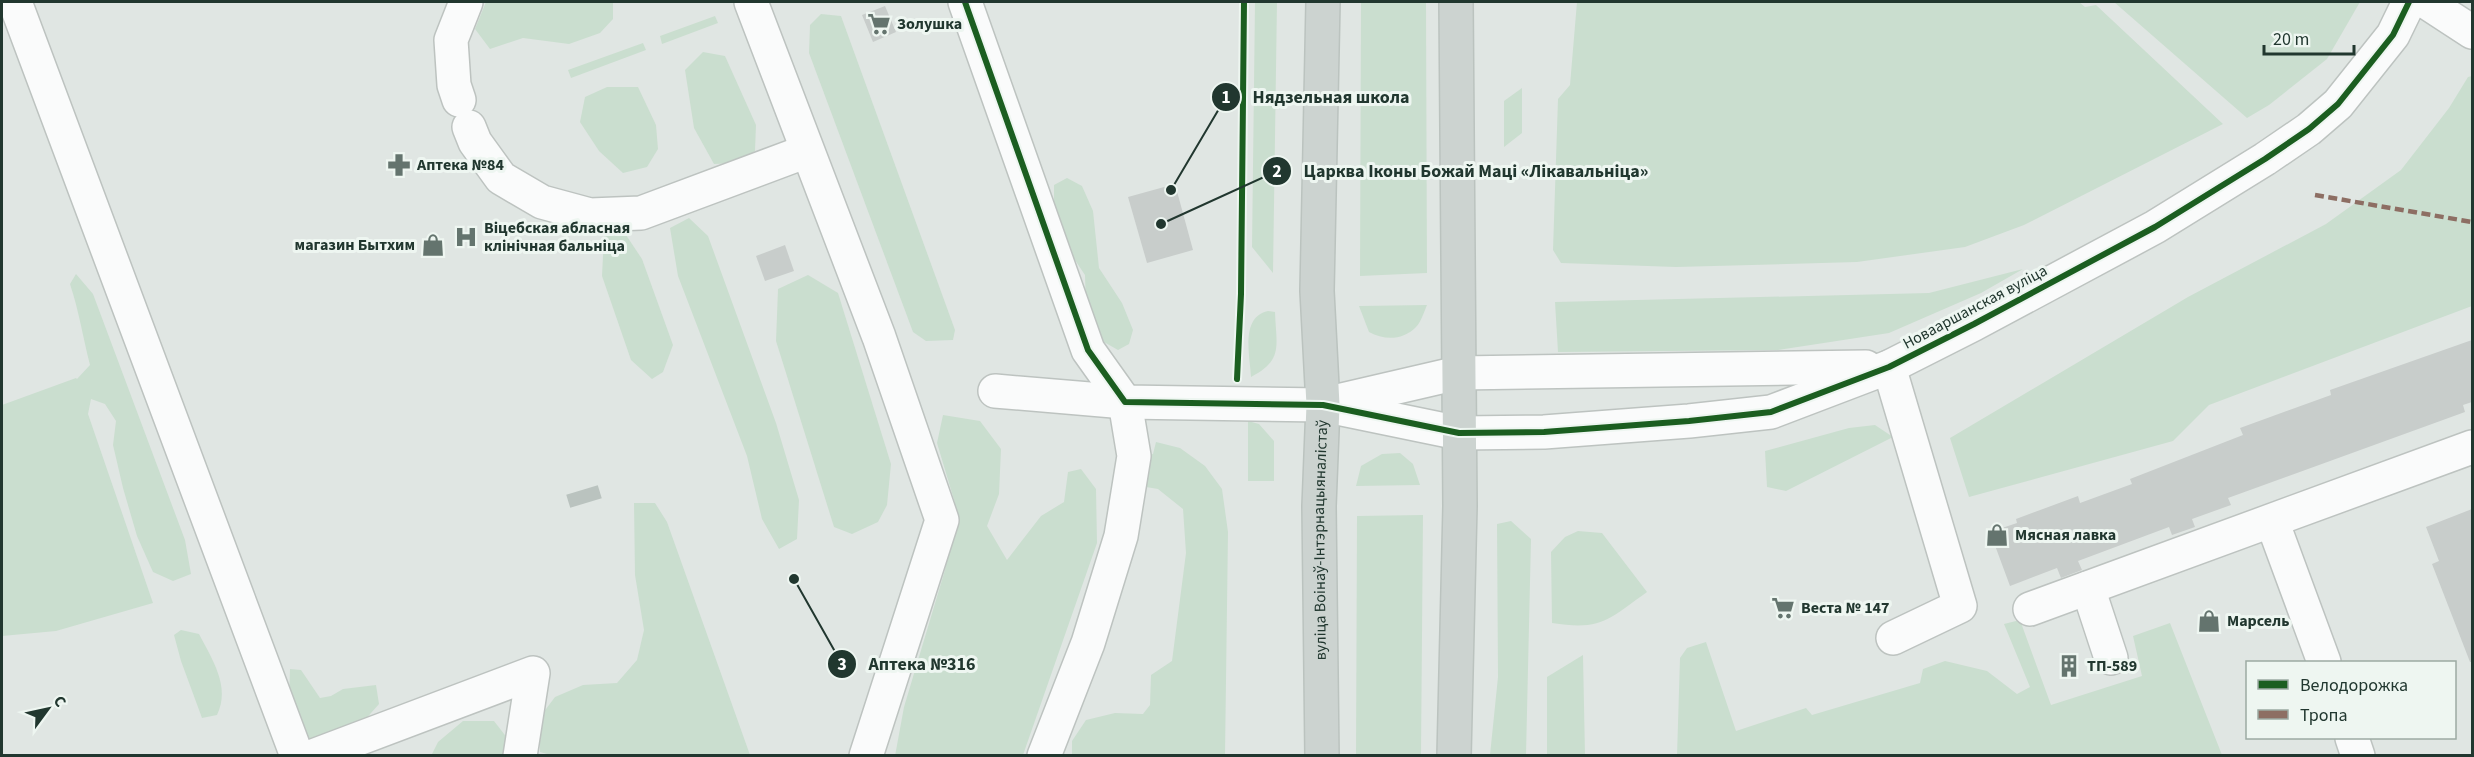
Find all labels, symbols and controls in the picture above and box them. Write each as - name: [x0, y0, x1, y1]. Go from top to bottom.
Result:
- supermarket icon: Золушка: [866, 11, 892, 37]
- place label: Золушка: [897, 13, 962, 35]
- scale bar: [2264, 18, 2354, 56]
- text: 20 m: [2273, 27, 2309, 52]
- callout: Нядзельная школа: [1211, 79, 1422, 115]
- text: 1: [1221, 85, 1231, 110]
- text: Нядзельная школа: [1253, 85, 1409, 110]
- pharmacy icon: Аптека №84: [386, 152, 412, 178]
- callout: Царква Іконы Божай Маці «Лікавальніца»: [1262, 153, 1660, 189]
- place label: Аптека №84: [416, 154, 504, 176]
- text: 2: [1272, 159, 1282, 184]
- text: Царква Іконы Божай Маці «Лікавальніца»: [1304, 159, 1648, 184]
- place label: Віцебская абласная клінічная бальніца: [484, 217, 630, 257]
- hospital icon: Віцебская абласная клінічная бальніца: [453, 224, 479, 250]
- shop icon: магазин Бытхим: [420, 232, 446, 258]
- place label: магазин Бытхим: [295, 234, 415, 256]
- street label: Новааршанская вуліца: [1899, 260, 2051, 354]
- street label: вуліца Воінаў-Інтэрнацыяналістаў: [1308, 419, 1333, 660]
- shop icon: Мясная лавка: [1984, 522, 2010, 548]
- place label: Мясная лавка: [2015, 524, 2116, 546]
- supermarket icon: Веста № 147: [1770, 595, 1796, 621]
- place label: Веста № 147: [1801, 597, 1889, 619]
- shop icon: Марсель: [2196, 608, 2222, 634]
- place label: Марсель: [2227, 610, 2290, 632]
- callout: Аптека №316: [827, 646, 988, 682]
- text: 3: [837, 652, 847, 677]
- text: Аптека №316: [867, 652, 976, 677]
- building icon: ТП-589: [2056, 653, 2082, 679]
- place label: ТП-589: [2087, 655, 2137, 677]
- legend: [2246, 661, 2456, 739]
- text: Велодорожка: [2300, 673, 2408, 698]
- north arrow: [18, 679, 78, 739]
- text: С: [48, 691, 72, 711]
- text: Тропа: [2300, 703, 2348, 728]

